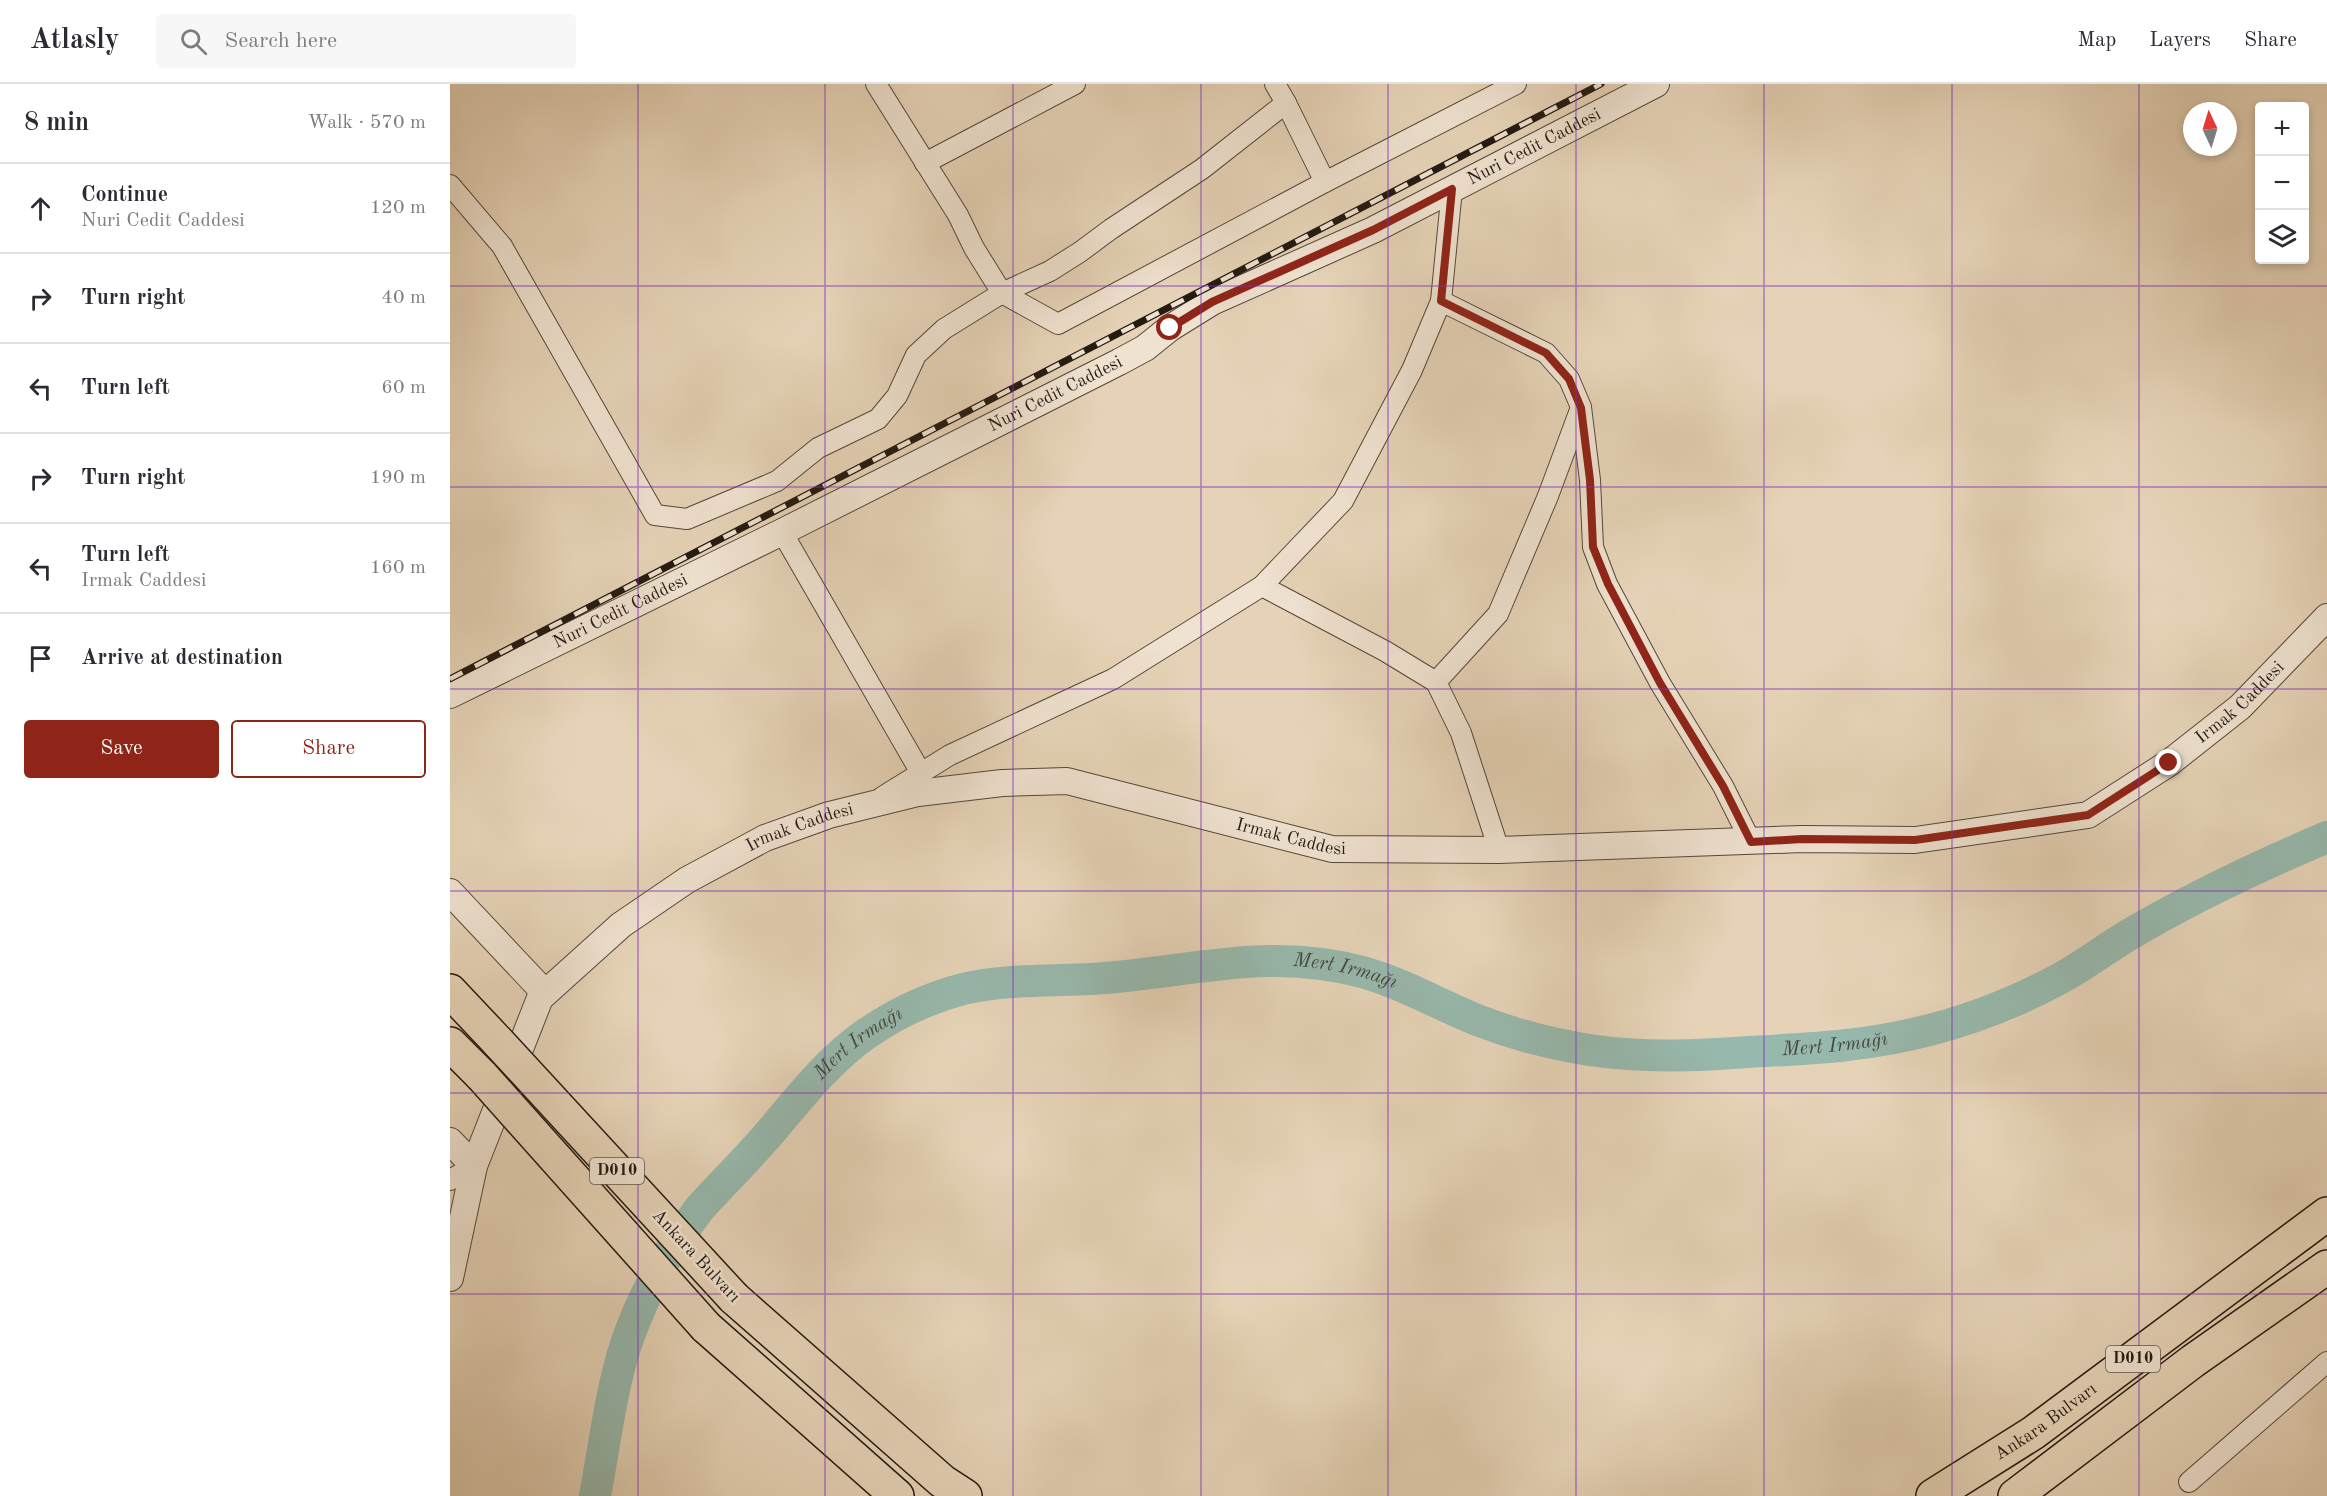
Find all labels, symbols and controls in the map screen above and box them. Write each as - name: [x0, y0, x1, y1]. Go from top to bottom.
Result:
- search box: [156, 14, 576, 68]
- icon: search: [177, 25, 210, 58]
- text: Atlasly: [30, 27, 120, 55]
- text: Search here: [225, 30, 337, 52]
- text: Map: [2077, 30, 2116, 51]
- text: Layers: [2149, 30, 2211, 51]
- text: Share: [2244, 30, 2297, 51]
- north arrow: [2183, 102, 2237, 156]
- map controls: [2255, 102, 2309, 264]
- button: +: [2255, 102, 2309, 156]
- street label: Nuri Cedit Caddesi: [1465, 105, 1604, 189]
- text: 8 min: [24, 110, 89, 136]
- text: Walk · 570 m: [307, 113, 426, 133]
- button: −: [2255, 156, 2309, 210]
- text: Continue: [81, 184, 168, 206]
- icon: ahead: [24, 192, 57, 225]
- text: 120 m: [370, 198, 426, 218]
- button: layers: [2255, 210, 2309, 264]
- text: Nuri Cedit Caddesi: [81, 211, 245, 231]
- icon: right: [24, 282, 57, 315]
- text: Turn right: [81, 287, 185, 309]
- text: 40 m: [381, 288, 426, 308]
- route start: [1156, 314, 1182, 340]
- street label: Nuri Cedit Caddesi: [985, 353, 1126, 435]
- icon: left: [24, 372, 57, 405]
- text: Turn left: [81, 377, 170, 399]
- text: 60 m: [381, 378, 426, 398]
- icon: right: [24, 462, 57, 495]
- text: Turn right: [81, 467, 185, 489]
- text: 190 m: [370, 468, 426, 488]
- text: Turn left: [81, 544, 170, 566]
- icon: left: [24, 552, 57, 585]
- text: 160 m: [370, 558, 426, 578]
- text: Irmak Caddesi: [81, 571, 206, 591]
- street label: Nuri Cedit Caddesi: [550, 571, 691, 652]
- icon: arrive: [24, 642, 57, 675]
- text: Arrive at destination: [81, 647, 283, 669]
- street label: Irmak Caddesi: [2192, 658, 2288, 747]
- button: Save: [24, 720, 219, 778]
- button: Share: [231, 720, 426, 778]
- route end: [2155, 749, 2181, 775]
- street label: Irmak Caddesi: [743, 800, 855, 855]
- street label: Irmak Caddesi: [1234, 816, 1346, 858]
- water label: Mert Irmağı: [1291, 951, 1401, 993]
- water label: Mert Irmağı: [810, 1004, 907, 1085]
- water label: Mert Irmağı: [1780, 1029, 1890, 1060]
- road number: D010: [590, 1158, 644, 1184]
- street label: Ankara Bulvarı: [648, 1206, 744, 1306]
- road number: D010: [2106, 1346, 2160, 1372]
- street label: Ankara Bulvarı: [1992, 1380, 2100, 1464]

